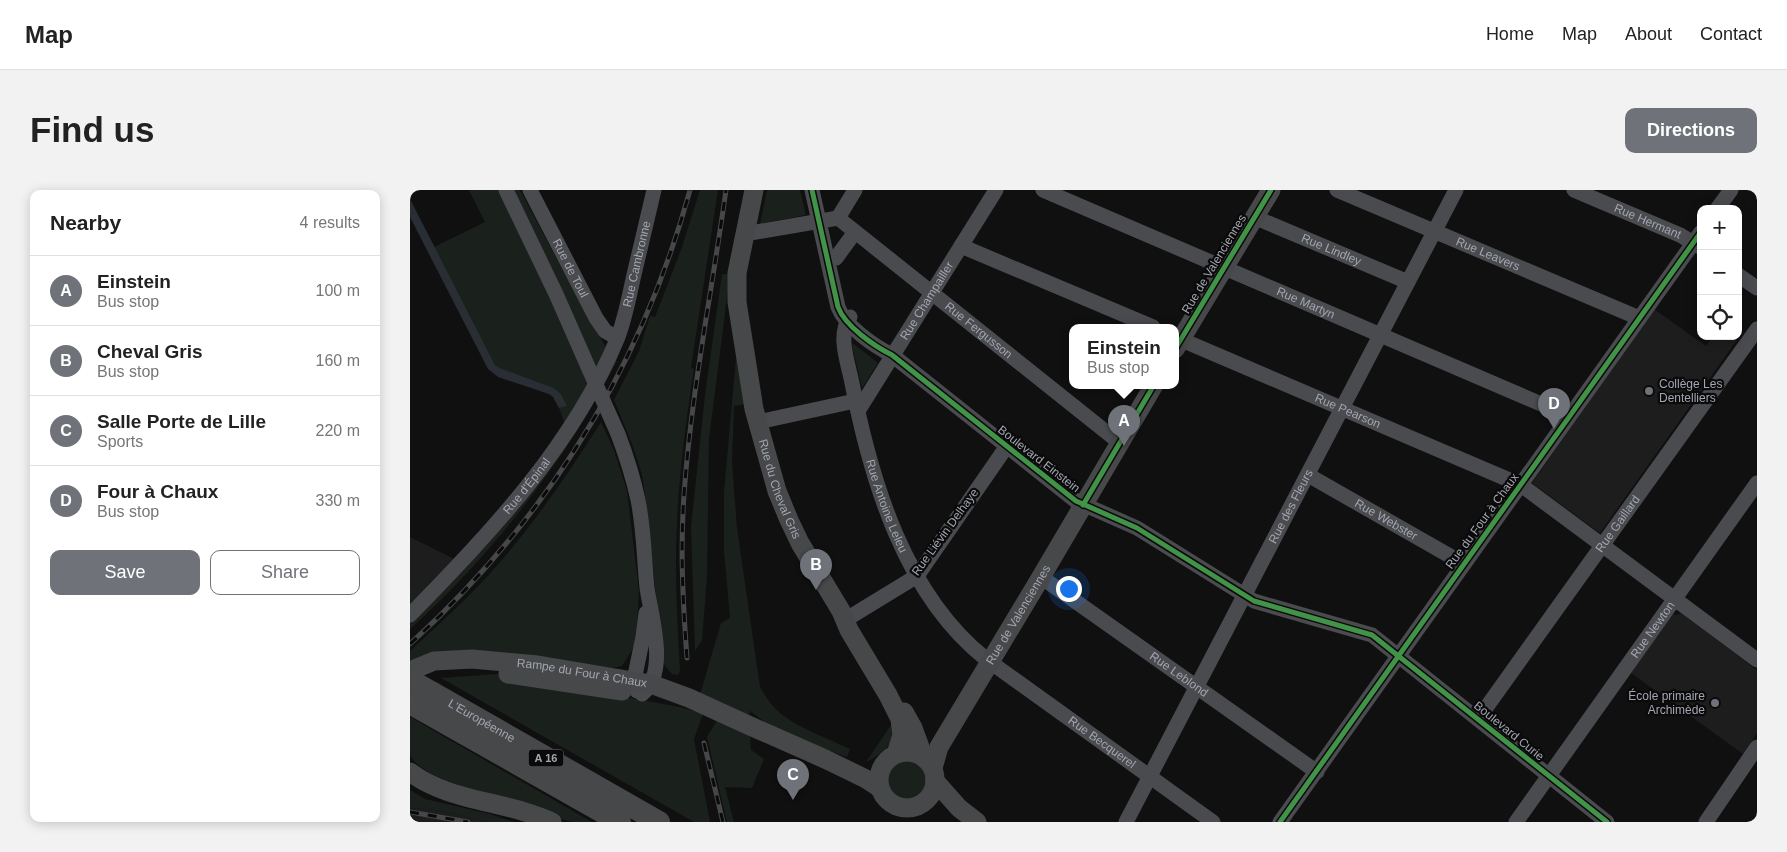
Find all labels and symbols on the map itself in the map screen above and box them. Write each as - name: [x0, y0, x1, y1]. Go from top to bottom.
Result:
- street label: Rue Hermant: [1612, 201, 1684, 242]
- street label: Rue de Valenciennes: [1179, 212, 1249, 316]
- street label: Rue Cambronne: [620, 219, 654, 308]
- street label: Rue Lindley: [1299, 231, 1363, 268]
- street label: Rue Leavers: [1454, 234, 1522, 274]
- street label: Rue de Toul: [549, 237, 591, 300]
- street label: Rue Champailler: [897, 259, 956, 342]
- street label: Rue Martyn: [1274, 284, 1337, 322]
- street label: Rue Fergusson: [942, 299, 1015, 361]
- place label: Collège Les Dentelliers: [1659, 377, 1722, 405]
- marker: Collège Les Dentelliers: [1643, 385, 1655, 397]
- pin: D: [1538, 388, 1570, 429]
- street label: Rue Pearson: [1313, 391, 1383, 431]
- pin: A: [1108, 405, 1140, 446]
- street label: Boulevard Einstein: [995, 423, 1083, 495]
- street label: Rue du Cheval Gris: [756, 437, 804, 541]
- street label: Rue d'Épinal: [500, 455, 553, 517]
- street label: Rue Antoine Leleu: [863, 458, 910, 555]
- street label: Rue des Fleurs: [1266, 467, 1316, 546]
- street label: Rue du Four à Chaux: [1443, 470, 1521, 572]
- street label: Rue Liévin Delhaye: [909, 486, 981, 578]
- street label: Rue Gaillard: [1593, 493, 1643, 555]
- street label: Rue Webster: [1352, 496, 1420, 543]
- pin: B: [800, 549, 832, 590]
- street label: Rue de Valenciennes: [983, 563, 1053, 667]
- your location: [1056, 576, 1082, 602]
- street label: Rue Newton: [1628, 599, 1678, 661]
- street label: Rue Leblond: [1147, 649, 1211, 700]
- street label: Rampe du Four à Chaux: [516, 656, 648, 690]
- place label: École primaire Archimède: [1628, 688, 1705, 717]
- street label: L'Européenne: [446, 696, 518, 745]
- marker: École primaire Archimède: [1709, 697, 1721, 709]
- street label: Boulevard Curie: [1471, 698, 1547, 764]
- street label: Rue Becquerel: [1066, 713, 1138, 771]
- road number: A 16: [528, 750, 564, 766]
- pin: C: [777, 759, 809, 800]

